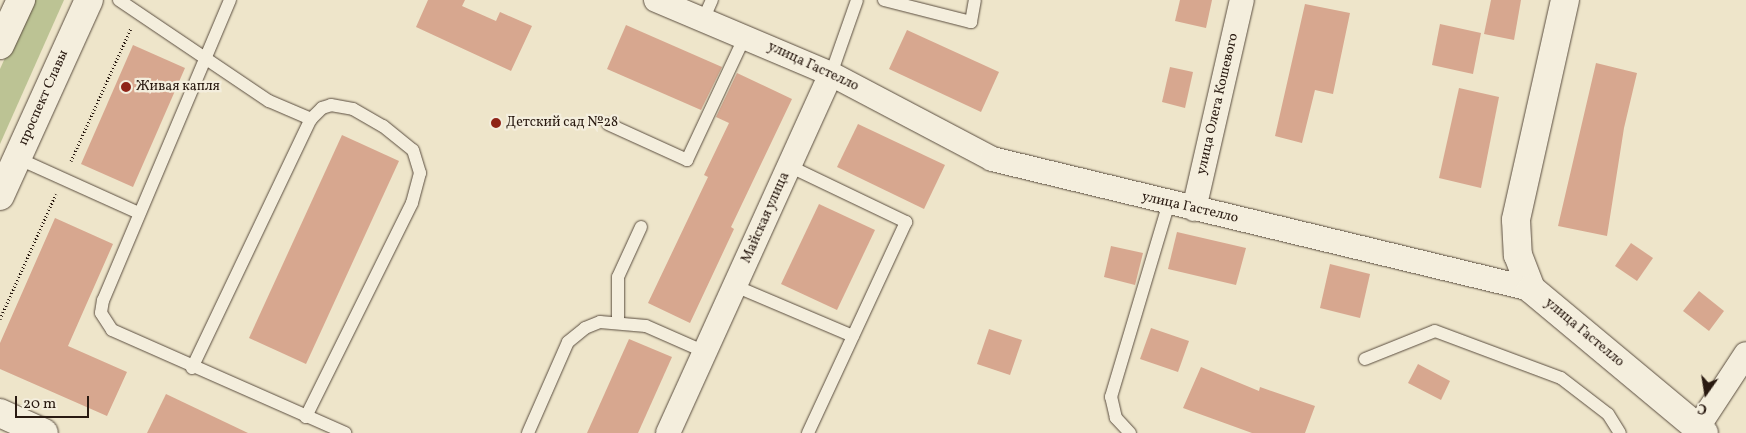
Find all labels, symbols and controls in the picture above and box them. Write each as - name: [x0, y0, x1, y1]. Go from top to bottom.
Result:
- street label: улица Олега Кошевого: [1194, 32, 1242, 176]
- street label: улица Гастелло: [765, 39, 861, 95]
- street label: проспект Славы: [15, 48, 73, 148]
- place label: Живая капля: [136, 79, 220, 95]
- marker: Живая капля: [120, 81, 132, 93]
- place label: Детский сад №28: [506, 115, 618, 131]
- marker: Детский сад №28: [490, 117, 502, 129]
- street label: Майская улица: [738, 170, 794, 266]
- street label: улица Гастелло: [1140, 189, 1240, 227]
- street label: улица Гастелло: [1541, 295, 1627, 371]
- north arrow: [1681, 368, 1731, 418]
- scale bar: [18, 386, 91, 418]
- text: 20 m: [23, 394, 56, 415]
- text: С: [1696, 398, 1709, 418]

